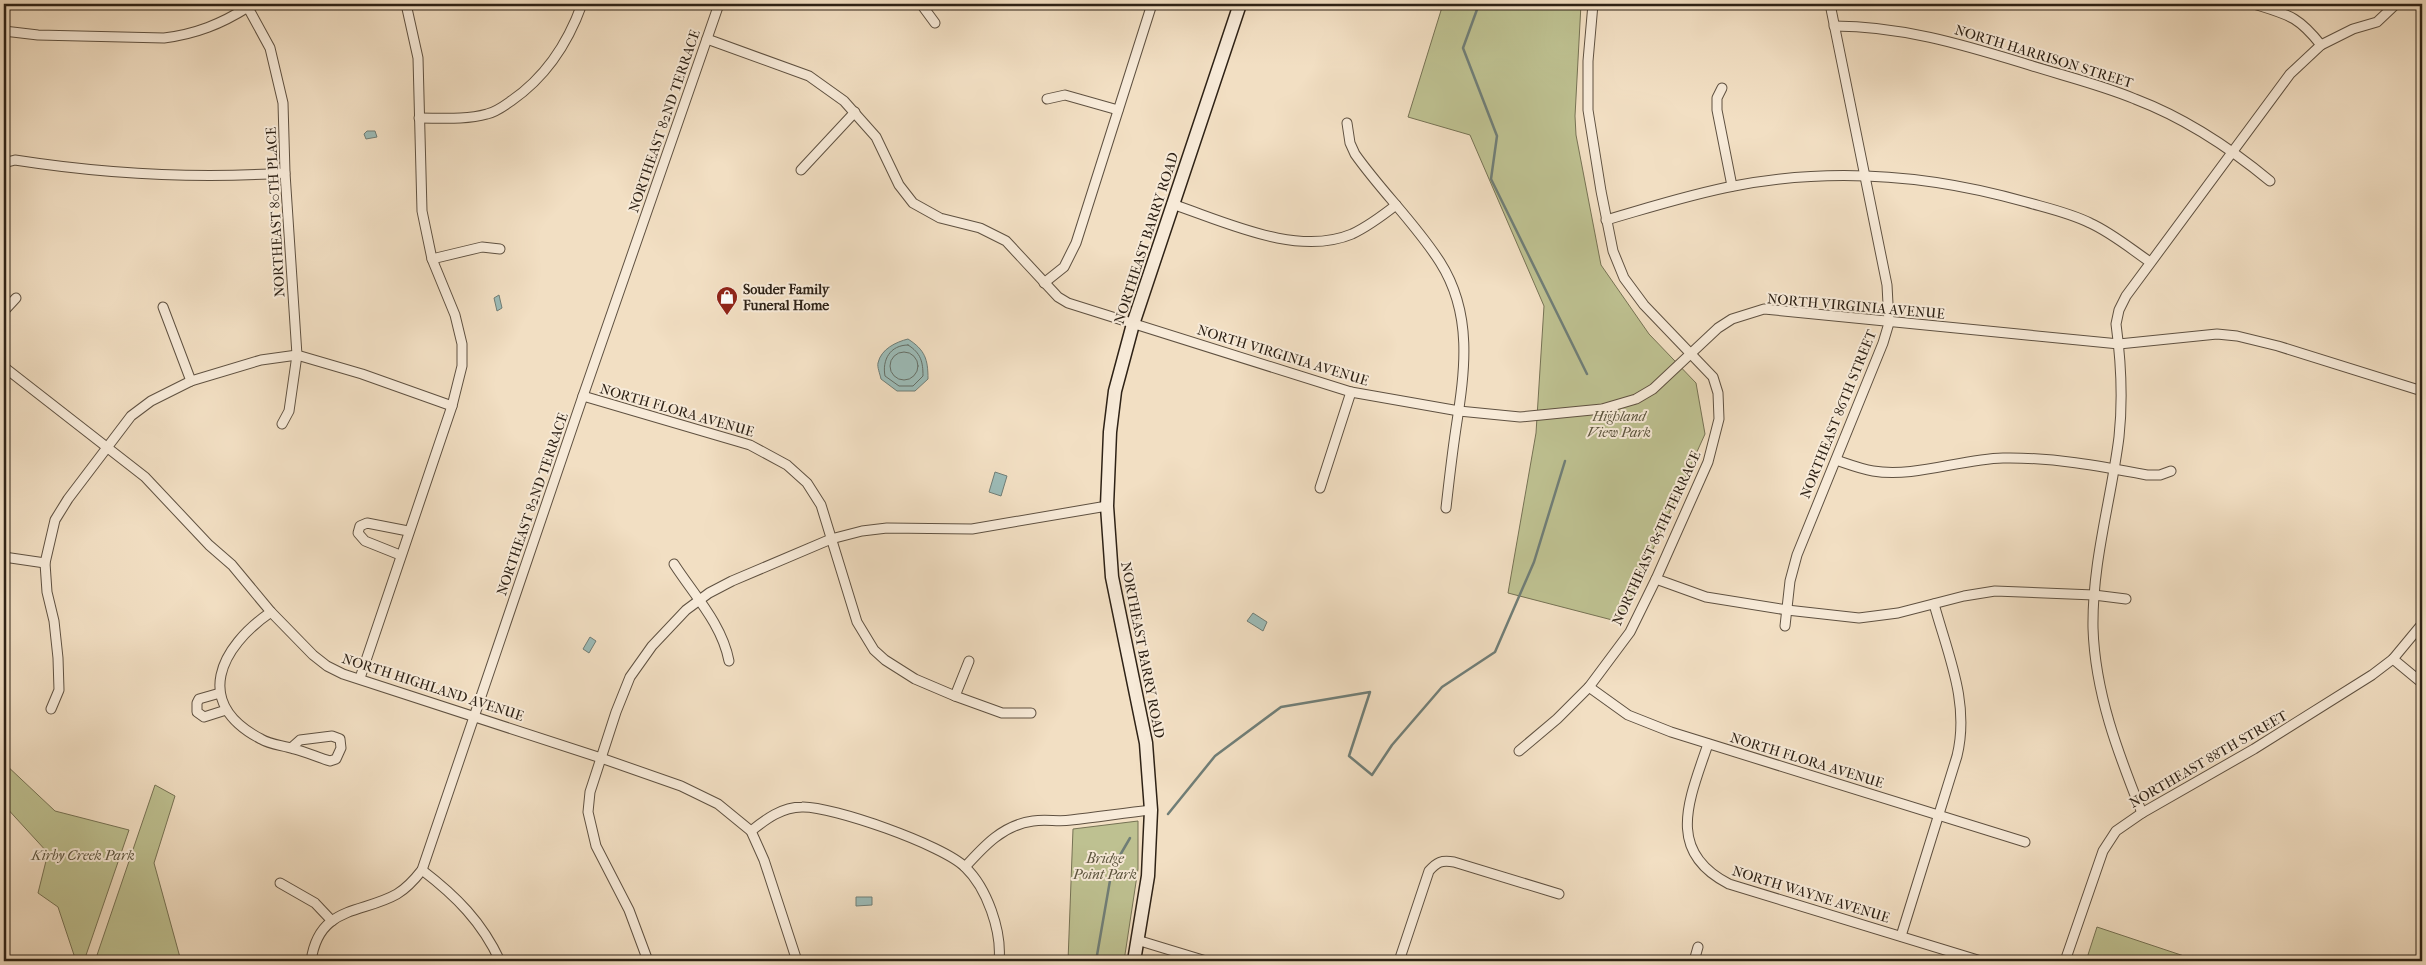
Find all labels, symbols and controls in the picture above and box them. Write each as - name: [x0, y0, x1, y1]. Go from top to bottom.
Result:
- street label: NORTH HARRISON STREET: [1953, 21, 2136, 92]
- street label: NORTHEAST 82ND TERRACE: [625, 27, 704, 215]
- street label: NORTHEAST 80TH PLACE: [263, 126, 288, 298]
- street label: NORTHEAST BARRY ROAD: [1111, 150, 1182, 326]
- place label: Souder Family Funeral Home: [742, 281, 831, 314]
- shop icon: Souder Family Funeral Home: [715, 285, 739, 316]
- street label: NORTH VIRGINIA AVENUE: [1766, 290, 1946, 323]
- street label: NORTH VIRGINIA AVENUE: [1195, 321, 1371, 390]
- street label: NORTHEAST 86TH STREET: [1797, 327, 1880, 501]
- street label: NORTH FLORA AVENUE: [598, 380, 756, 441]
- park label: Highland View Park: [1587, 408, 1651, 441]
- street label: NORTHEAST 82ND TERRACE: [493, 410, 572, 598]
- street label: NORTHEAST 85TH TERRACE: [1608, 448, 1705, 628]
- street label: NORTHEAST BARRY ROAD: [1117, 560, 1168, 740]
- street label: NORTH HIGHLAND AVENUE: [340, 650, 526, 725]
- street label: NORTHEAST 88TH STREET: [2126, 707, 2291, 812]
- street label: NORTH FLORA AVENUE: [1728, 729, 1886, 792]
- park label: Kirby Creek Park: [30, 847, 135, 864]
- park label: Bridge Point Park: [1072, 850, 1137, 883]
- street label: NORTH WAYNE AVENUE: [1730, 862, 1892, 927]

